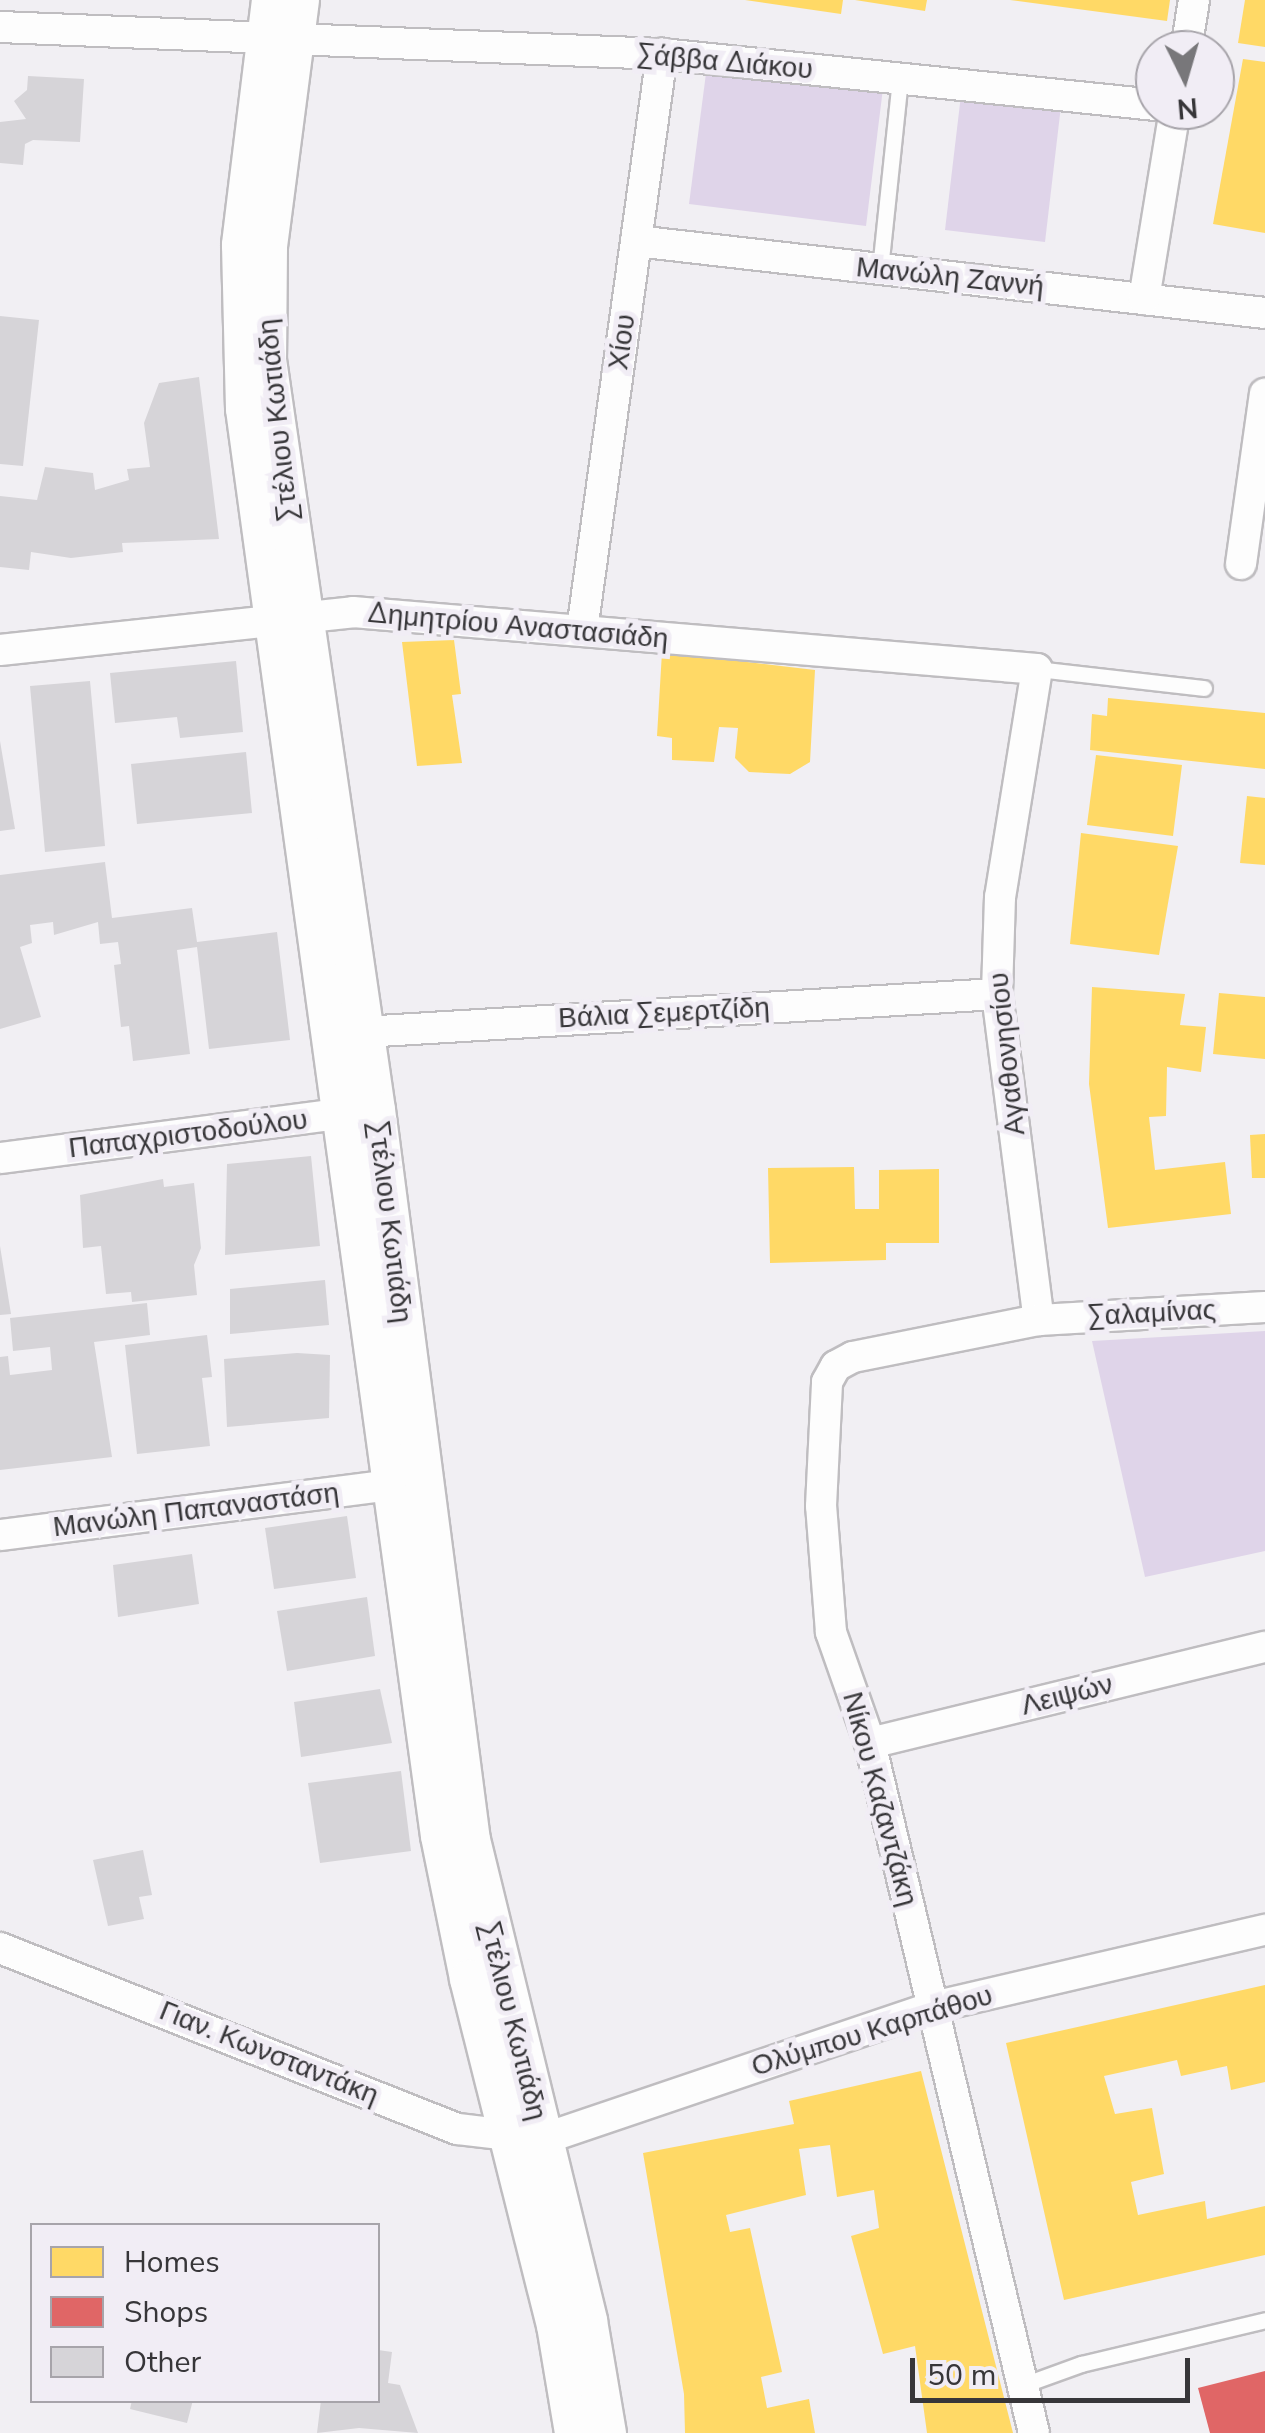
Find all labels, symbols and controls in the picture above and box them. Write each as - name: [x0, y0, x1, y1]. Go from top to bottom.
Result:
- north arrow: [1135, 30, 1235, 130]
- street label: Σάββα Διάκου: [636, 38, 814, 86]
- text: N: [1175, 88, 1200, 128]
- street label: Μανώλη Ζαννή: [855, 250, 1045, 304]
- street label: Χίου: [601, 312, 643, 372]
- street label: Στέλιου Κωτιάδη: [251, 317, 305, 523]
- street label: Δημητρίου Αναστασιάδη: [366, 596, 670, 656]
- street label: Αγαθονησίου: [982, 971, 1032, 1137]
- street label: Βάλια Σεμερτζίδη: [557, 991, 771, 1035]
- street label: Παπαχριστοδούλου: [67, 1103, 309, 1165]
- street label: Στέλιου Κωτιάδη: [361, 1119, 419, 1325]
- street label: Σαλαμίνας: [1087, 1293, 1217, 1333]
- street label: Μανώλη Παπαναστάση: [51, 1476, 341, 1544]
- street label: Λειψών: [1018, 1667, 1116, 1723]
- street label: Νίκου Καζαντζάκη: [835, 1688, 925, 1910]
- street label: Στέλιου Κωτιάδη: [472, 1918, 554, 2124]
- street label: Ολύμπου Καρπάθου: [747, 1978, 997, 2084]
- street label: Γιαν. Κωνσταντάκη: [155, 1994, 383, 2112]
- legend: [30, 2223, 380, 2403]
- text: Homes: [124, 2242, 220, 2283]
- text: Shops: [124, 2292, 208, 2333]
- scale bar: [915, 2338, 1195, 2400]
- text: Other: [124, 2342, 201, 2383]
- text: 50 m: [927, 2355, 996, 2396]

